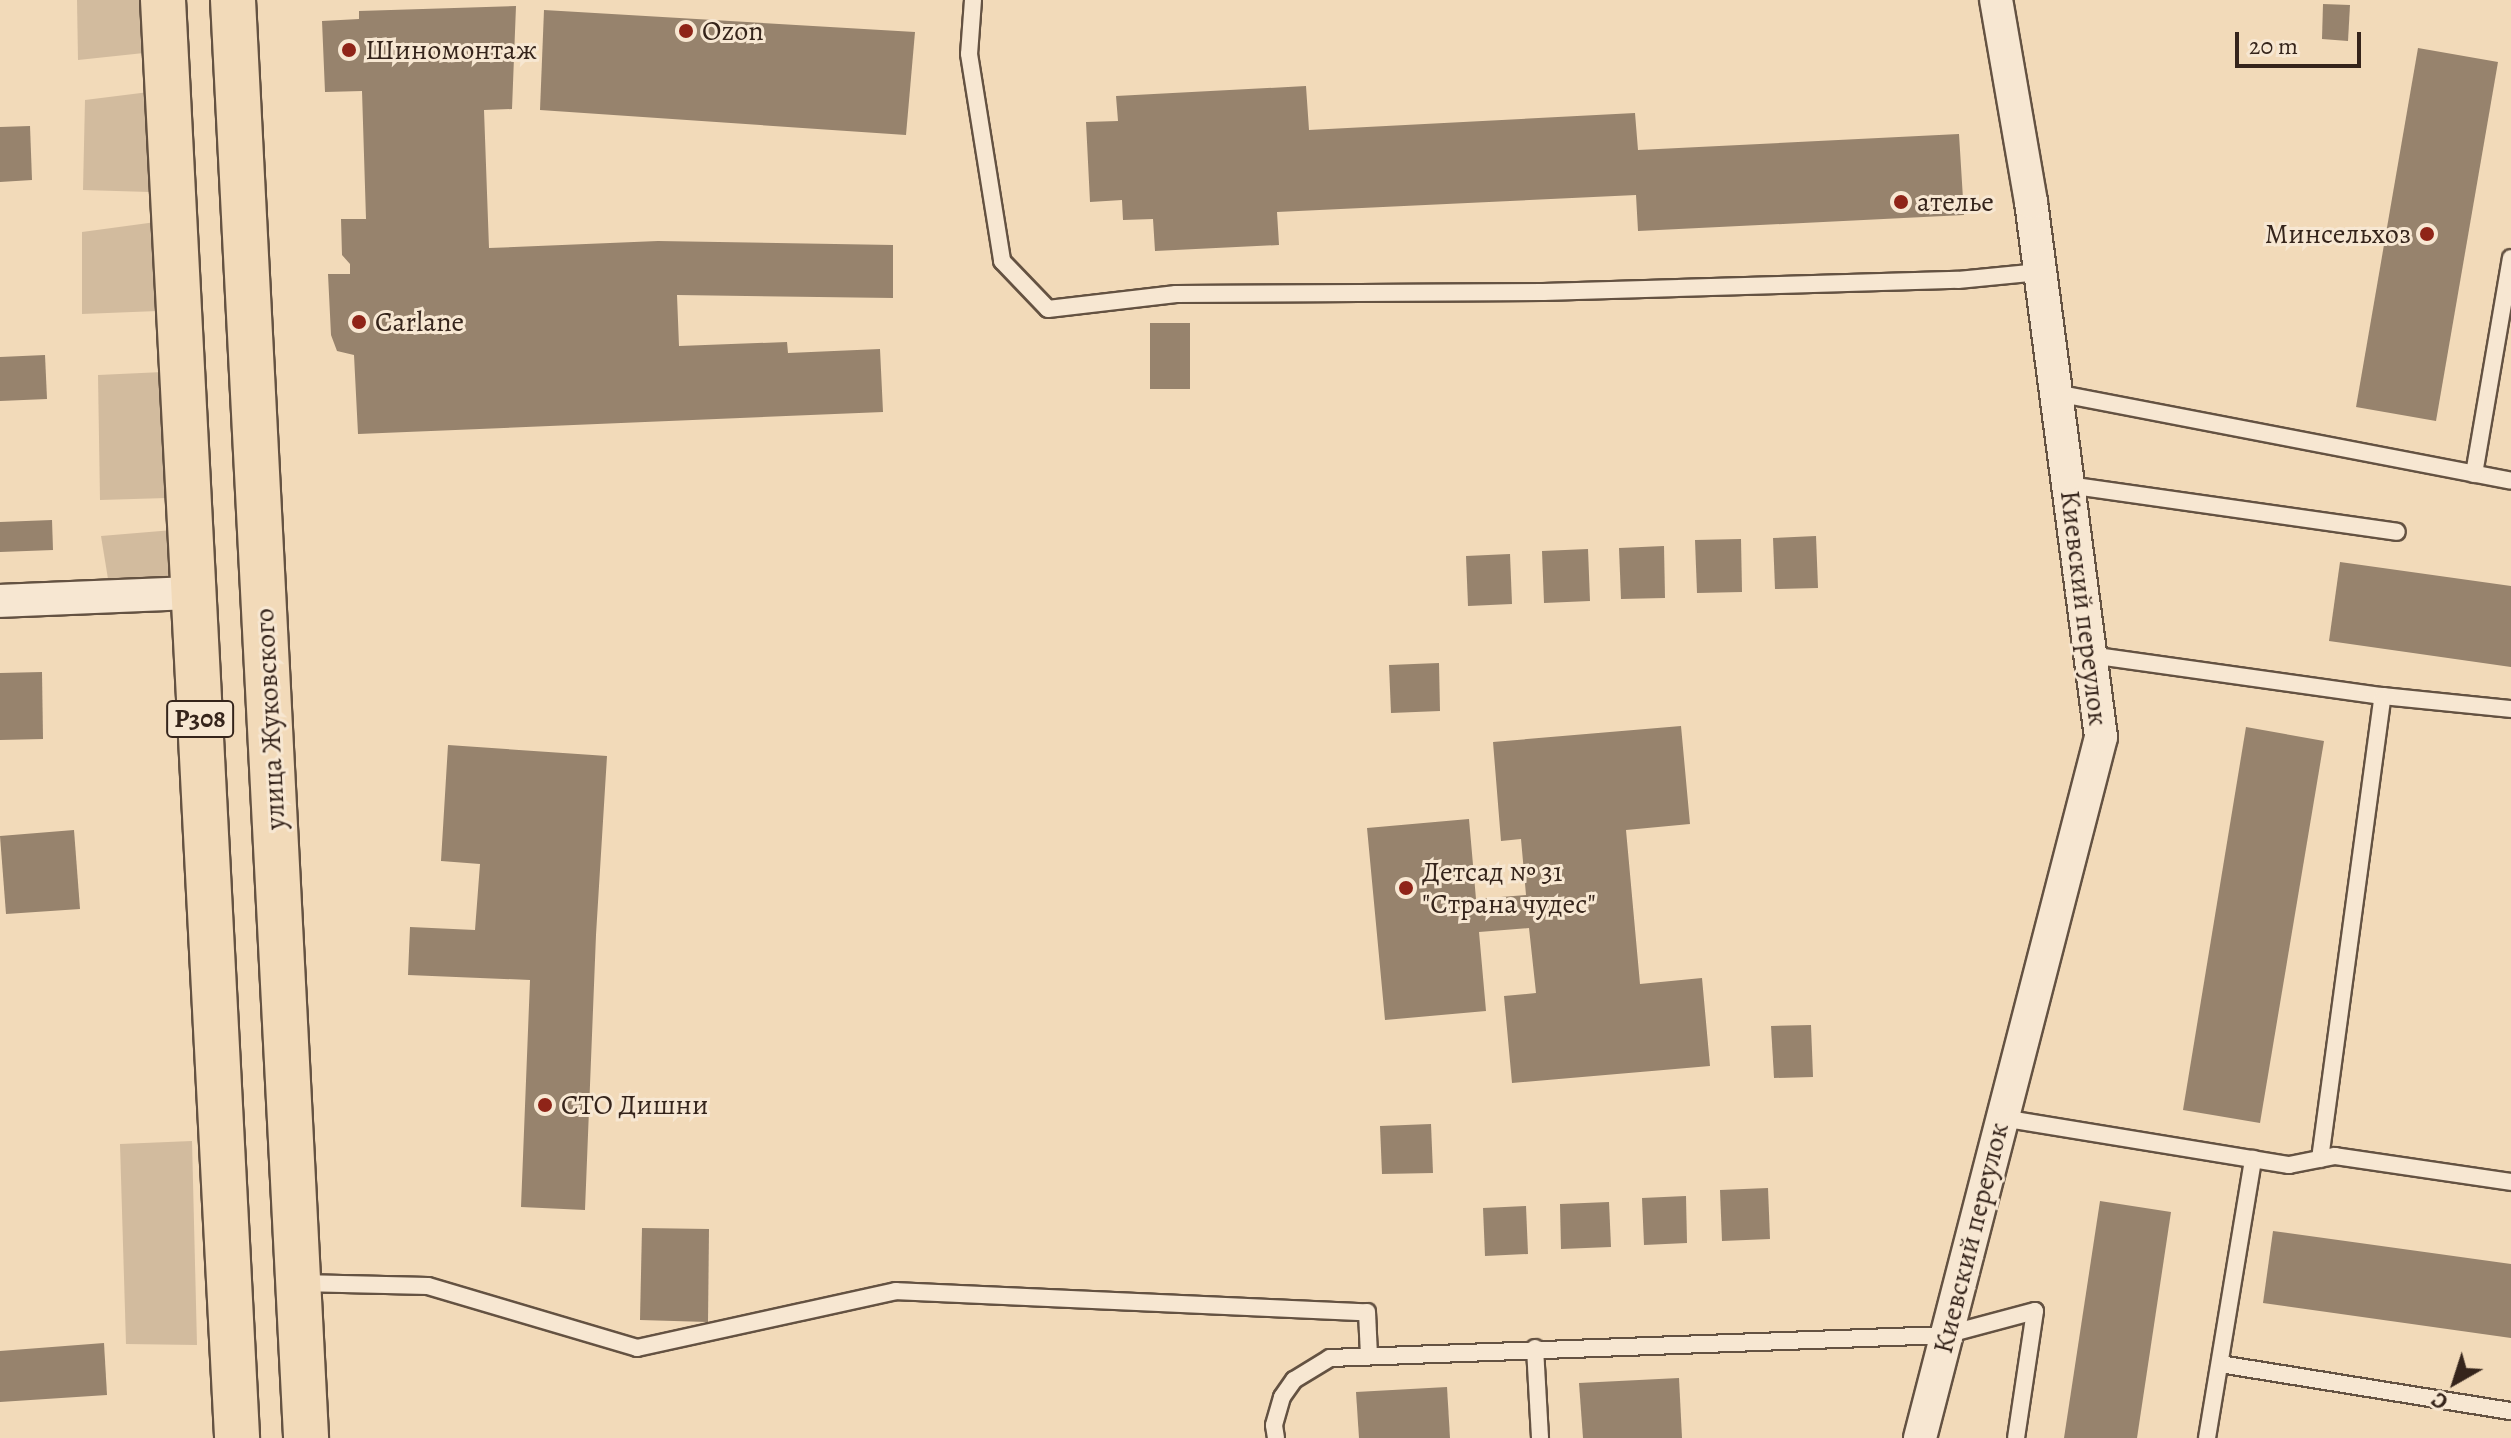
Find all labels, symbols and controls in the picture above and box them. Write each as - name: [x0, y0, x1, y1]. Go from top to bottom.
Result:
- place label: Ozon: [702, 14, 764, 48]
- scale bar: [2239, 16, 2365, 66]
- marker: Ozon: [677, 22, 695, 40]
- text: 20 m: [2249, 30, 2298, 62]
- place label: Шиномонтаж: [365, 33, 537, 67]
- marker: Шиномонтаж: [340, 41, 358, 59]
- place label: ателье: [1917, 185, 1994, 219]
- marker: ателье: [1892, 193, 1910, 211]
- place label: Минсельхоз: [2265, 217, 2411, 251]
- marker: Минсельхоз: [2418, 225, 2436, 243]
- place label: Carlane: [375, 305, 464, 339]
- marker: Carlane: [350, 313, 368, 331]
- street label: Киевский переулок: [2053, 488, 2115, 728]
- street label: улица Жуковского: [247, 607, 293, 831]
- road number: P308: [166, 697, 234, 741]
- place label: Детсад № 31 "Страна чудес": [1422, 855, 1596, 921]
- marker: Детсад № 31 "Страна чудес": [1397, 879, 1415, 897]
- place label: СТО Дишни: [561, 1088, 708, 1122]
- marker: СТО Дишни: [536, 1096, 554, 1114]
- street label: Киевский переулок: [1926, 1119, 2016, 1357]
- north arrow: [2415, 1342, 2495, 1422]
- text: С: [2425, 1385, 2455, 1417]

